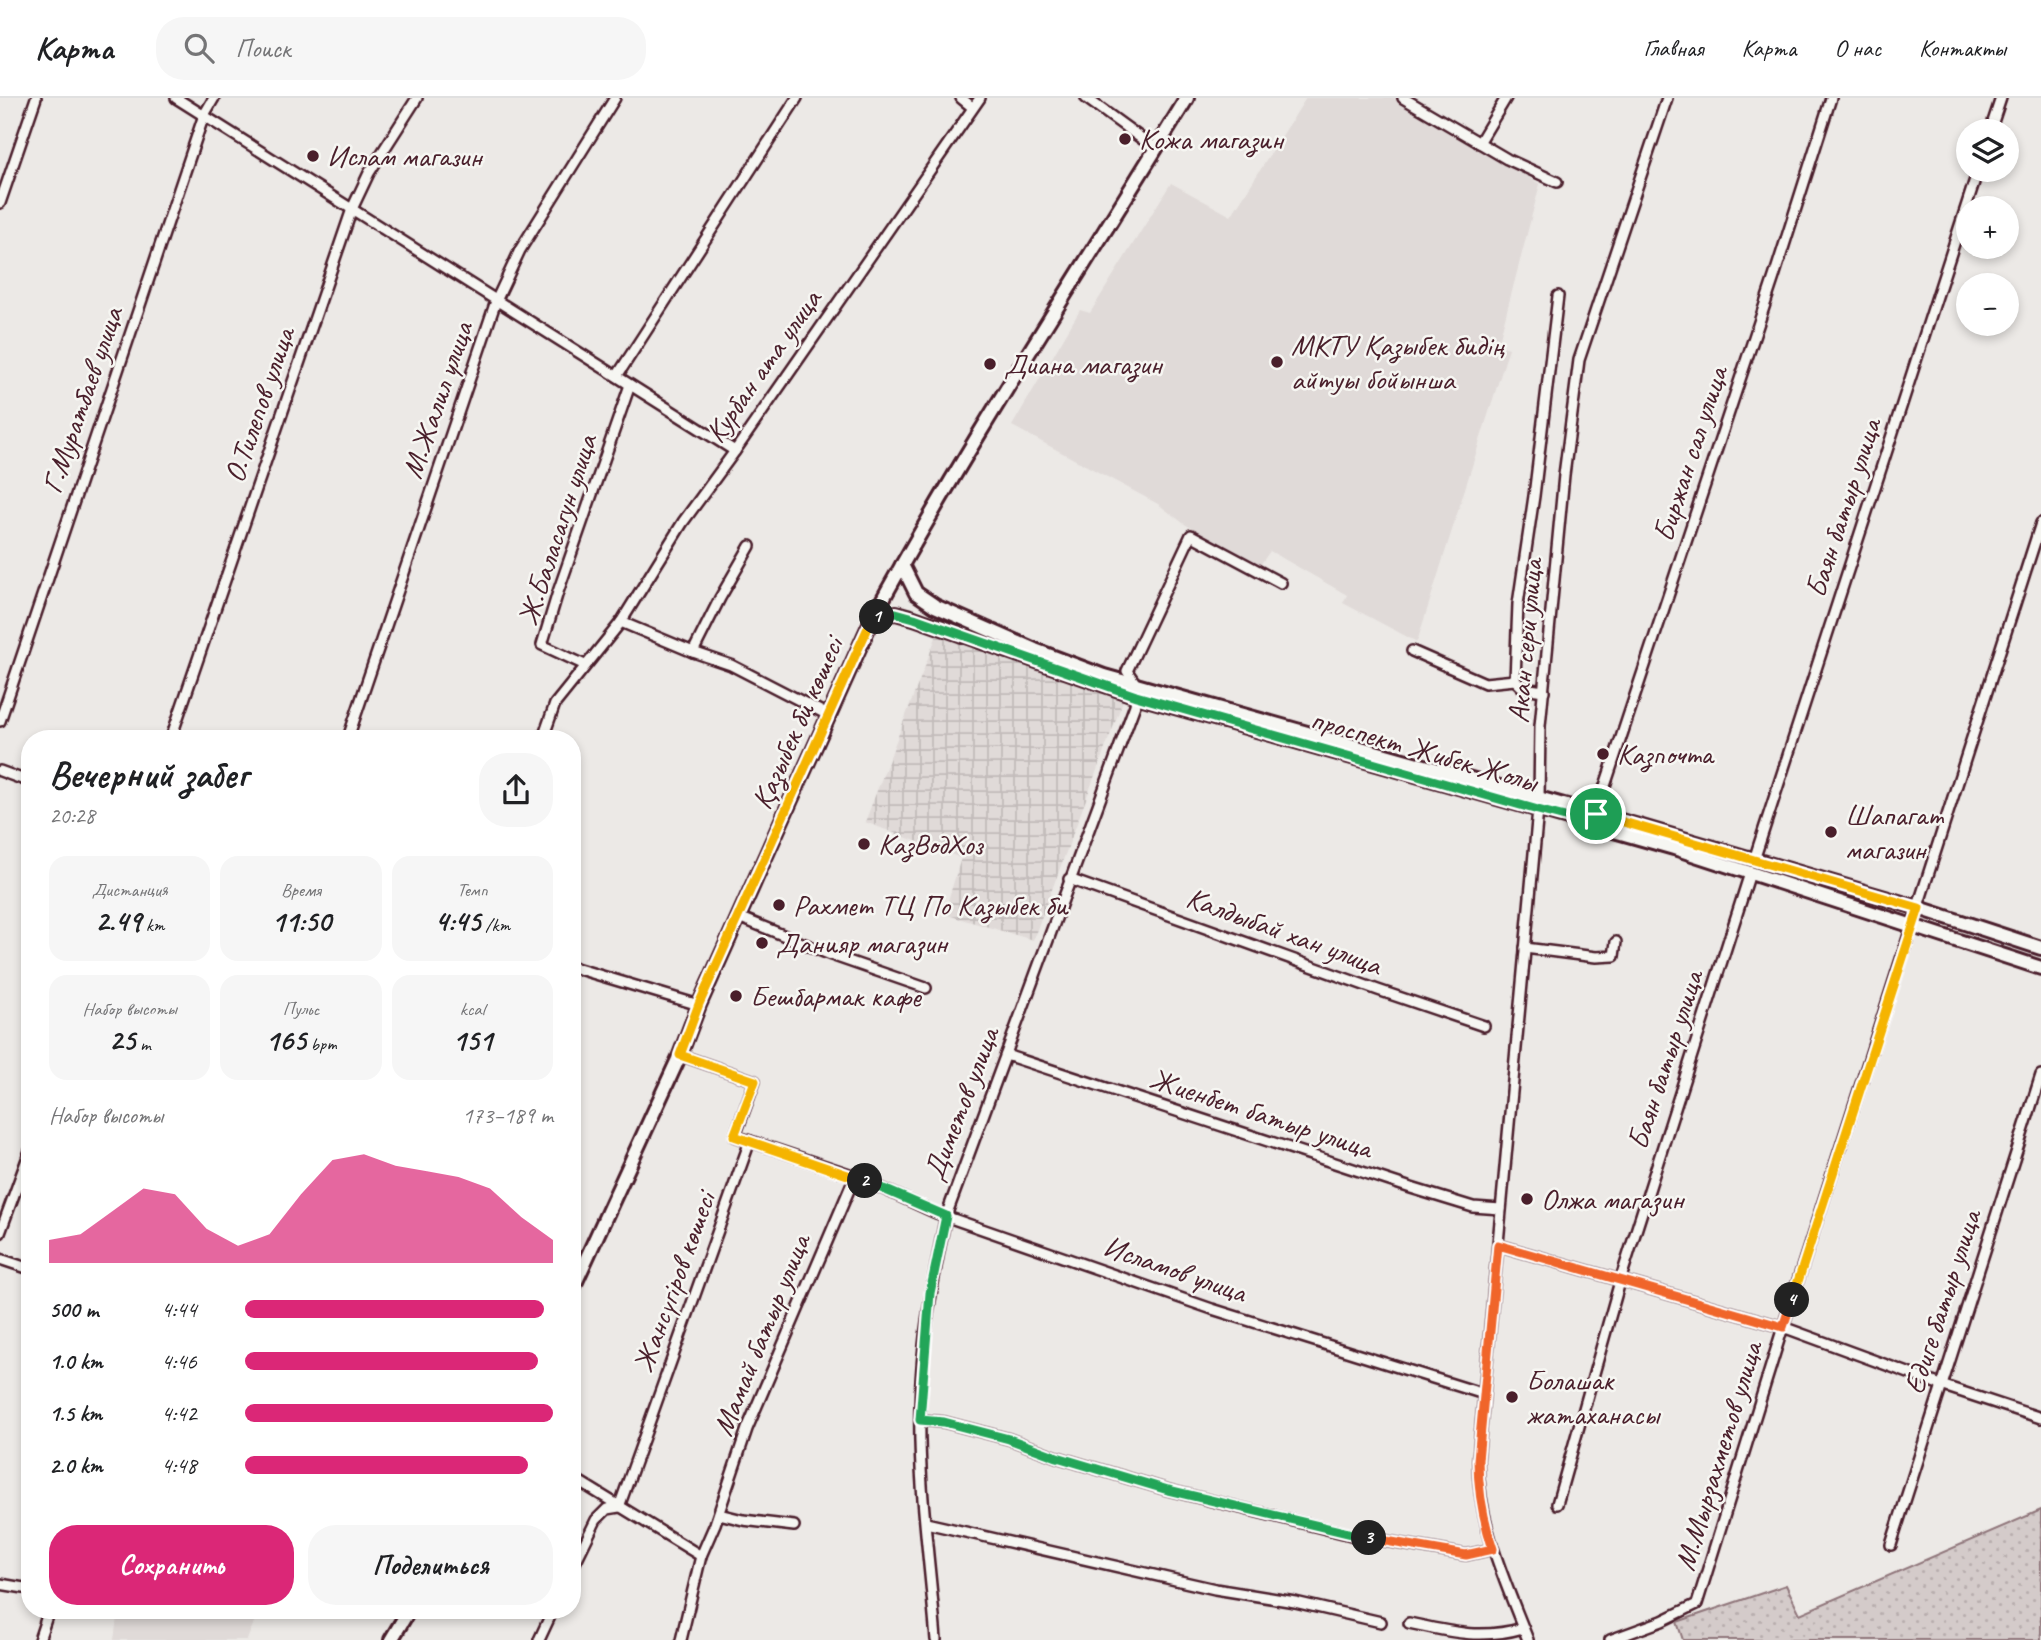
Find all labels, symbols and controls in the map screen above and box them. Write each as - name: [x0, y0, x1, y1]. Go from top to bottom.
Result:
- search box: [156, 17, 646, 80]
- text: Карта: [35, 27, 114, 69]
- icon: search: [180, 29, 218, 67]
- text: Поиск: [236, 32, 290, 65]
- text: Главная: [1643, 33, 1704, 63]
- text: Карта: [1742, 33, 1796, 63]
- text: О нас: [1834, 33, 1881, 63]
- text: Контакты: [1919, 33, 2006, 63]
- map controls: [1956, 119, 2019, 336]
- button: layers: [1956, 119, 2019, 182]
- place label: Кожа магазин: [1139, 120, 1285, 158]
- marker: Кожа магазин: [1117, 131, 1133, 147]
- place label: Ислам магазин: [327, 137, 483, 175]
- marker: Ислам магазин: [305, 148, 321, 164]
- button: +: [1956, 196, 2019, 259]
- button: −: [1956, 273, 2019, 336]
- street label: Курбан ата улица: [696, 281, 831, 450]
- street label: Г.Муратбаев улица: [32, 300, 132, 498]
- street label: М.Жалил улица: [393, 315, 482, 483]
- street label: О.Тилепов улица: [215, 320, 304, 487]
- place label: МКТУ Қазыбек бидің айтуы бойынша: [1291, 326, 1505, 398]
- place label: Диана магазин: [1004, 345, 1163, 383]
- marker: МКТУ Қазыбек бидің айтуы бойынша: [1269, 354, 1285, 370]
- marker: Диана магазин: [982, 356, 998, 372]
- street label: Биржан сал улица: [1644, 359, 1737, 546]
- street label: Баян батыр улица: [1796, 411, 1891, 602]
- street label: Ж.Баласагун улица: [508, 428, 606, 630]
- street label: Акан сери улица: [1499, 555, 1551, 725]
- pin: 1: [860, 600, 894, 634]
- text: 1: [872, 604, 881, 628]
- street label: Қазыбек би көшесі: [742, 628, 853, 815]
- street label: проспект Жибек Жолы: [1306, 700, 1544, 801]
- place label: Казпочта: [1617, 735, 1715, 773]
- marker: Казпочта: [1595, 746, 1611, 762]
- text: Вечерний забег: [49, 751, 248, 798]
- button: share: [479, 753, 553, 827]
- pin: [1566, 784, 1626, 844]
- icon: arrive: [1577, 795, 1615, 833]
- place label: Шапагат магазин: [1845, 796, 1945, 868]
- text: 20:28: [49, 801, 95, 830]
- marker: Шапагат магазин: [1823, 824, 1839, 840]
- place label: КазВодХоз: [878, 825, 985, 863]
- marker: КазВодХоз: [856, 836, 872, 852]
- text: Дистанция: [92, 878, 168, 902]
- text: Время: [281, 878, 321, 902]
- text: Темп: [457, 878, 488, 902]
- street label: Калдыбай хан улица: [1181, 878, 1388, 984]
- place label: Рахмет ТЦ По Казыбек би: [793, 886, 1069, 924]
- marker: Рахмет ТЦ По Казыбек би: [771, 897, 787, 913]
- text: 2.49: [95, 902, 141, 940]
- text: 11:50: [271, 902, 331, 940]
- text: 4:45: [435, 902, 481, 940]
- text: km: [141, 913, 164, 937]
- text: /km: [481, 913, 510, 937]
- place label: Данияр магазин: [776, 924, 949, 962]
- marker: Данияр магазин: [754, 935, 770, 951]
- street label: Баян батыр улица: [1618, 963, 1713, 1154]
- place label: Бешбармак кафе: [750, 977, 923, 1015]
- marker: Бешбармак кафе: [728, 988, 744, 1004]
- text: Набор высоты: [83, 997, 177, 1021]
- text: Пульс: [283, 997, 319, 1021]
- text: kcal: [460, 997, 485, 1021]
- street label: Диметов улица: [914, 1020, 1008, 1186]
- text: 25: [109, 1021, 135, 1059]
- text: 165: [265, 1021, 306, 1059]
- text: 151: [452, 1021, 492, 1059]
- text: m: [135, 1032, 151, 1056]
- text: bpm: [306, 1032, 337, 1056]
- street label: Жиенбет батыр улица: [1145, 1059, 1380, 1168]
- text: Набор высоты: [49, 1101, 163, 1130]
- text: 173–189 m: [462, 1101, 553, 1130]
- pin: 2: [848, 1164, 882, 1198]
- text: 2: [860, 1168, 869, 1192]
- place label: Олжа магазин: [1541, 1180, 1686, 1218]
- street label: Жансүгіров көшесі: [624, 1184, 725, 1377]
- marker: Олжа магазин: [1519, 1191, 1535, 1207]
- street label: Едиге батыр улица: [1894, 1203, 1990, 1399]
- street label: Мамай батыр улица: [703, 1226, 820, 1441]
- street label: Исламов улица: [1099, 1227, 1253, 1312]
- pin: 4: [1774, 1282, 1810, 1318]
- text: 4: [1787, 1287, 1796, 1311]
- text: 500 m: [49, 1295, 98, 1324]
- text: 4:44: [161, 1295, 197, 1324]
- street label: М.Мырзахметов улица: [1665, 1335, 1772, 1575]
- text: 1.0 km: [49, 1347, 103, 1376]
- text: 4:46: [161, 1347, 197, 1376]
- place label: Болашак жатаханасы: [1526, 1361, 1661, 1433]
- marker: Болашак жатаханасы: [1504, 1389, 1520, 1405]
- text: 1.5 km: [49, 1399, 102, 1428]
- text: 4:42: [161, 1399, 197, 1428]
- text: 2.0 km: [49, 1451, 103, 1480]
- text: 4:48: [161, 1451, 197, 1480]
- pin: 3: [1352, 1520, 1386, 1556]
- button: Сохранить: [49, 1525, 294, 1605]
- button: Поделиться: [308, 1525, 553, 1605]
- text: 3: [1364, 1525, 1373, 1549]

